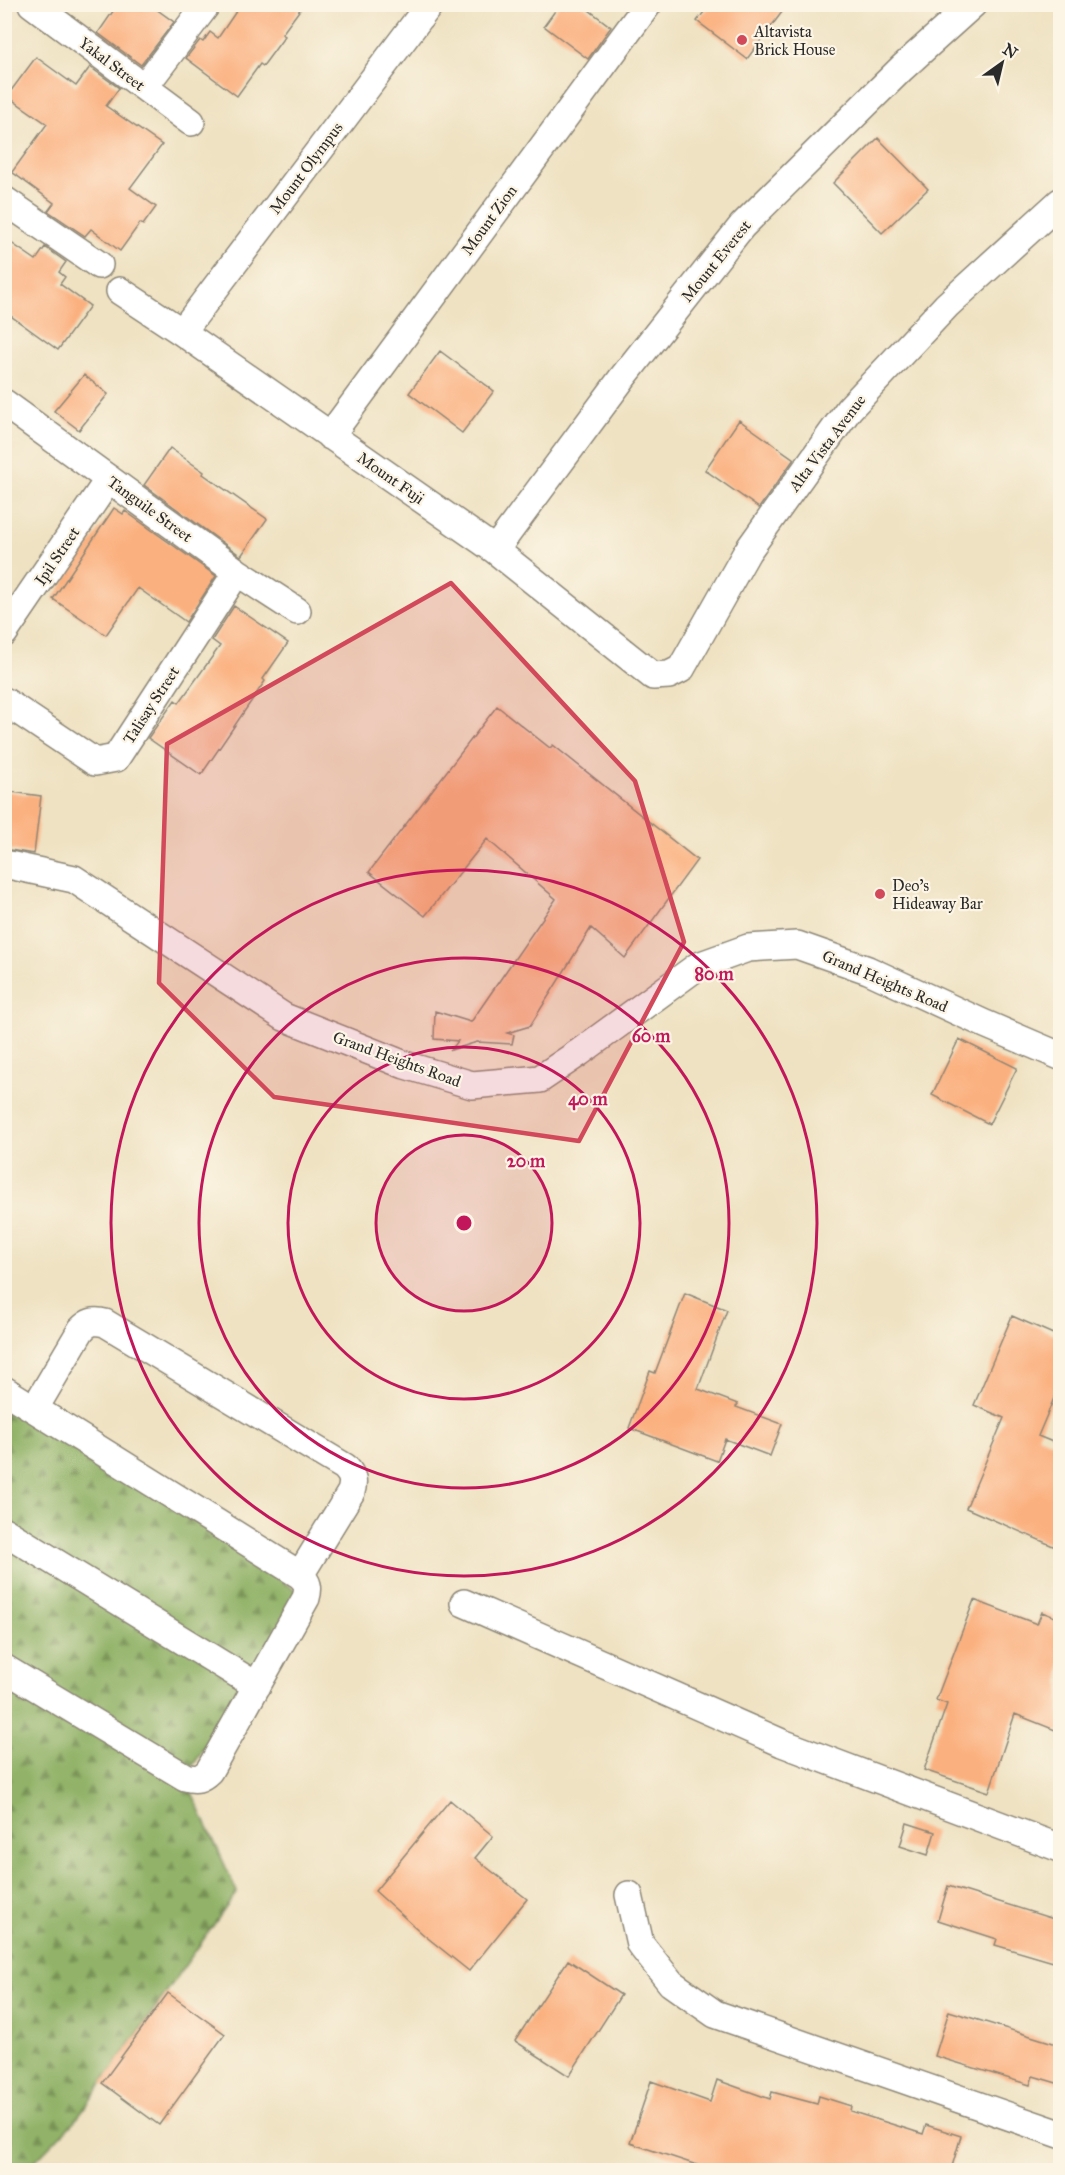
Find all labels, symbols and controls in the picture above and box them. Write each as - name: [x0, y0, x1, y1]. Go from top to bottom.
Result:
- place label: Altavista Brick House: [753, 22, 836, 59]
- street label: Yakal Street: [75, 33, 149, 95]
- marker: Altavista Brick House: [735, 33, 749, 47]
- north arrow: [972, 33, 1032, 93]
- text: N: [999, 39, 1021, 63]
- street label: Mount Olympus: [265, 118, 347, 218]
- street label: Mount Zion: [457, 181, 521, 259]
- street label: Mount Everest: [677, 216, 755, 306]
- street label: Alta Vista Avenue: [784, 391, 870, 496]
- street label: Mount Fuji: [354, 448, 429, 508]
- street label: Tanguile Street: [103, 472, 196, 547]
- street label: Ipil Street: [31, 523, 84, 589]
- street label: Talisay Street: [119, 662, 183, 747]
- place label: Deo's Hideaway Bar: [892, 876, 983, 913]
- marker: Deo's Hideaway Bar: [873, 887, 887, 901]
- street label: Grand Heights Road: [819, 946, 951, 1017]
- text: 80 m: [694, 963, 734, 985]
- text: 60 m: [632, 1025, 671, 1047]
- street label: Grand Heights Road: [330, 1027, 464, 1092]
- text: 40 m: [568, 1088, 609, 1111]
- text: 20 m: [507, 1150, 546, 1172]
- centre of rings: [454, 1213, 474, 1233]

